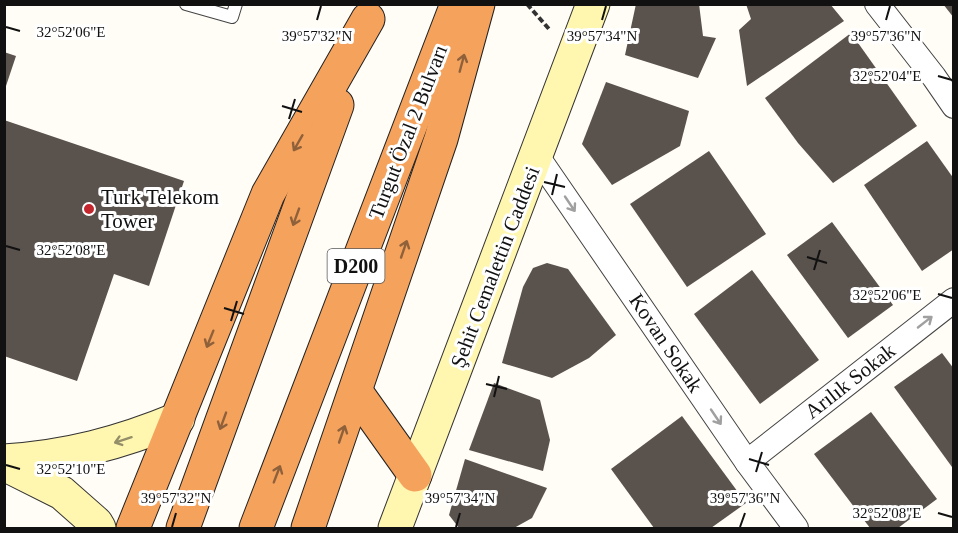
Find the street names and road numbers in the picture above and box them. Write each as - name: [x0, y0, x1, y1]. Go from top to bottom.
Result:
- street label: Turgut Özal 2 Bulvarı: [364, 41, 452, 223]
- street label: Şehit Cemalettin Caddesi: [446, 163, 545, 371]
- road number: D200: [328, 249, 385, 283]
- street label: Kovan Sokak: [624, 289, 708, 397]
- street label: Arılık Sokak: [800, 338, 900, 424]

